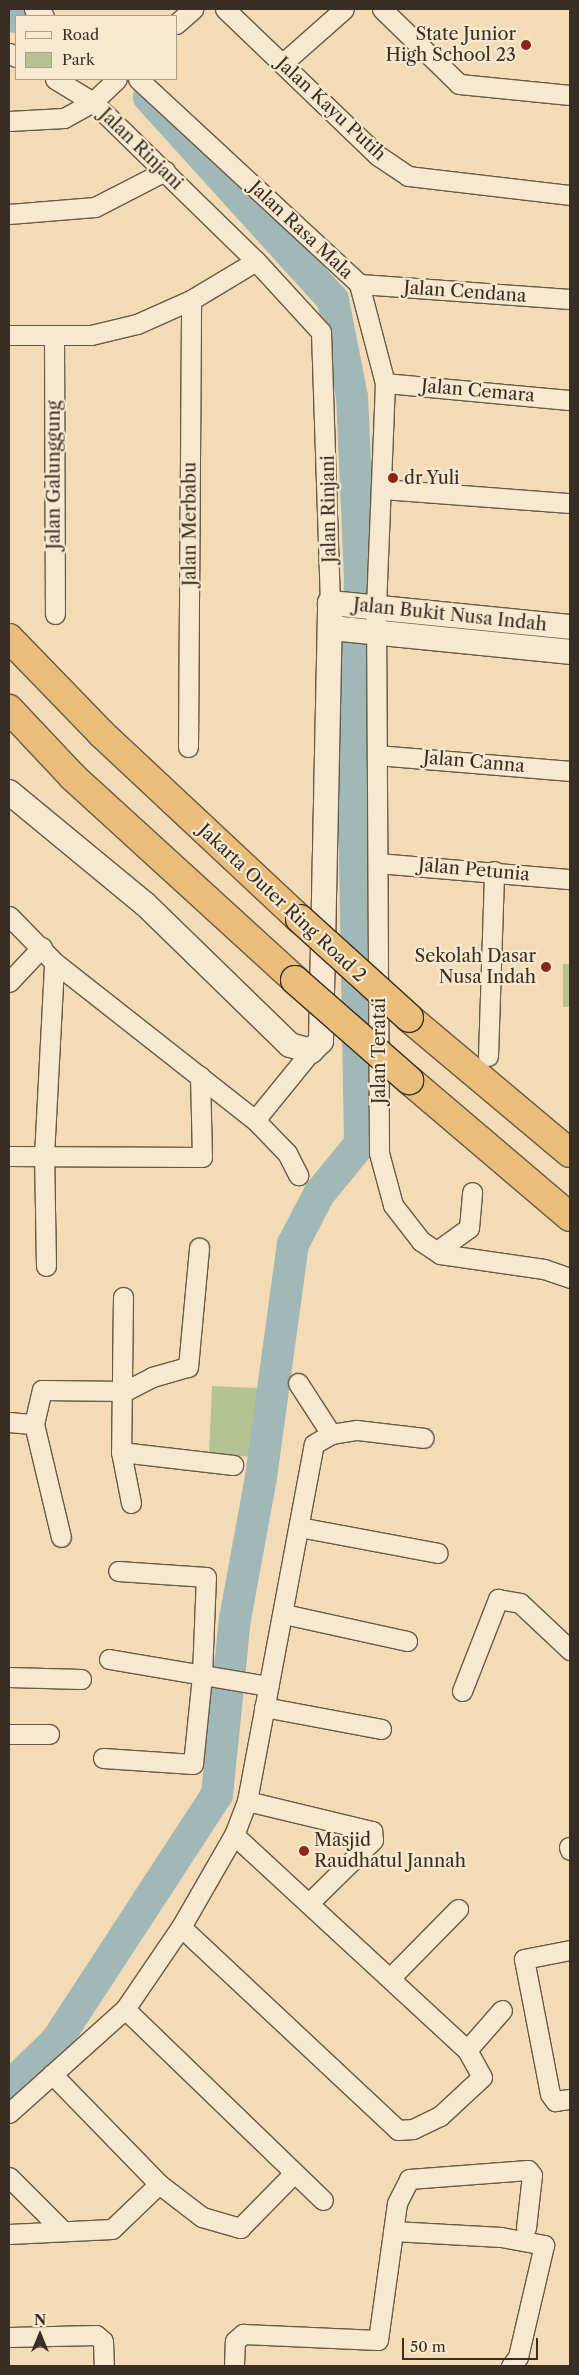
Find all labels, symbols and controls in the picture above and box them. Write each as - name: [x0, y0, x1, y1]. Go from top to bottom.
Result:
- legend: [15, 15, 178, 80]
- place label: State Junior High School 23: [386, 24, 516, 66]
- text: Road: [62, 25, 99, 44]
- marker: State Junior High School 23: [520, 39, 532, 51]
- text: Park: [62, 50, 95, 69]
- street label: Jalan Kayu Putih: [272, 53, 390, 165]
- street label: Jalan Rinjani: [95, 104, 187, 194]
- street label: Jalan Rasa Mala: [245, 177, 357, 283]
- street label: Jalan Cendana: [403, 277, 527, 307]
- street label: Jalan Cemara: [420, 375, 536, 407]
- street label: Jalan Galunggung: [43, 400, 65, 550]
- street label: Jalan Rinjani: [317, 455, 341, 563]
- street label: Jalan Merbabu: [179, 462, 201, 586]
- place label: dr Yuli: [404, 467, 461, 489]
- marker: dr Yuli: [386, 471, 400, 485]
- street label: Jalan Bukit Nusa Indah: [352, 594, 548, 636]
- street label: Jalan Canna: [422, 747, 526, 777]
- street label: Jakarta Outer Ring Road 2: [193, 819, 371, 987]
- street label: Jalan Petunia: [417, 854, 531, 886]
- place label: Sekolah Dasar Nusa Indah: [415, 946, 536, 989]
- marker: Sekolah Dasar Nusa Indah: [540, 961, 552, 973]
- street label: Jalan Teratai: [368, 998, 390, 1104]
- place label: Masjid Raudhatul Jannah: [314, 1830, 466, 1872]
- marker: Masjid Raudhatul Jannah: [298, 1845, 310, 1857]
- north arrow: [15, 2310, 65, 2360]
- text: N: [34, 2311, 46, 2329]
- scale bar: [404, 2328, 540, 2360]
- text: 50 m: [410, 2337, 446, 2356]

